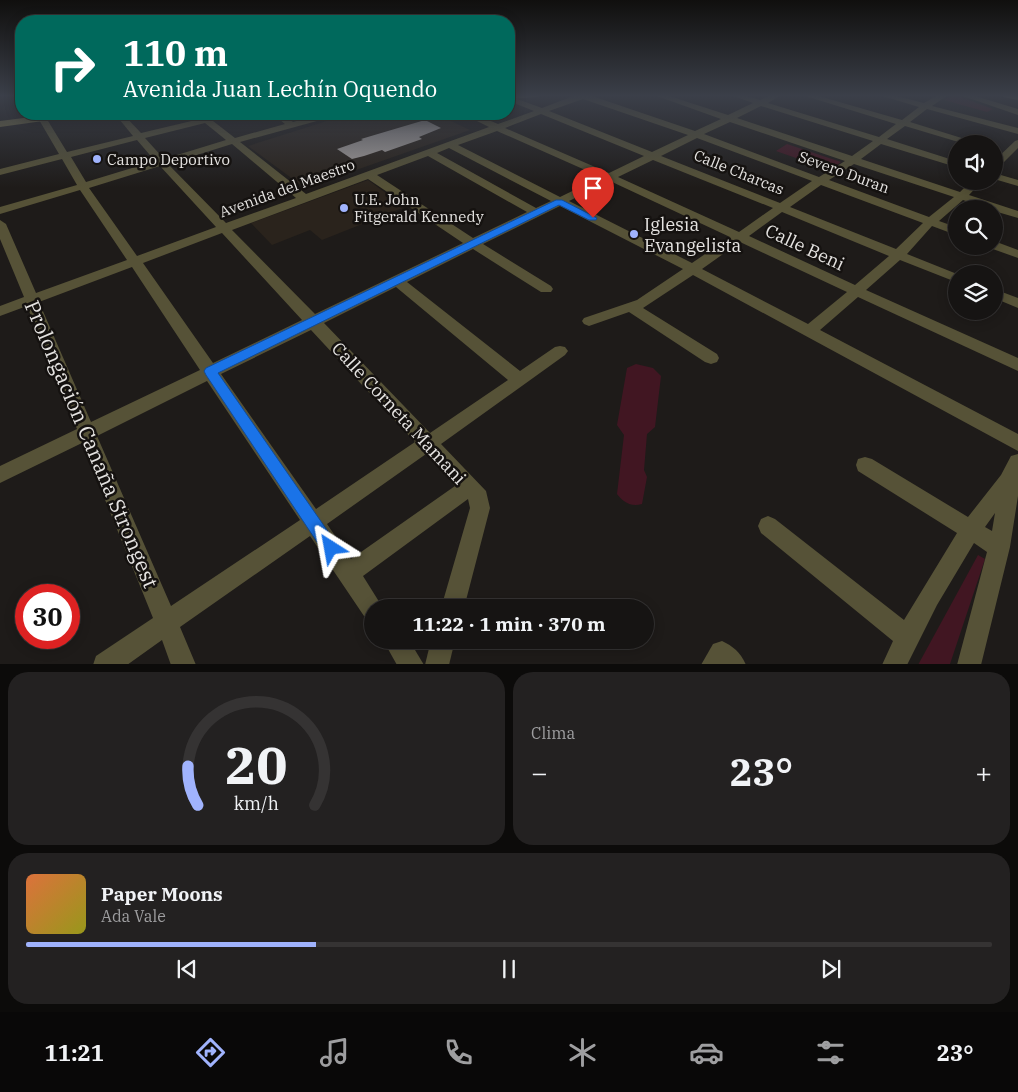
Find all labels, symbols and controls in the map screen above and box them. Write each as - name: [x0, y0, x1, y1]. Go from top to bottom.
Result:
- text: 110 m: [123, 30, 228, 76]
- icon: right: [40, 35, 105, 100]
- text: Avenida Juan Lechín Oquendo: [123, 74, 437, 103]
- map controls: [948, 135, 1003, 320]
- button: sound: [948, 135, 1003, 190]
- street label: Calle Charcas: [691, 145, 787, 199]
- street label: Severo Duran: [796, 147, 893, 197]
- place label: Campo Deportivo: [107, 150, 230, 169]
- marker: Campo Deportivo: [91, 153, 103, 165]
- street label: Avenida del Maestro: [217, 155, 357, 221]
- pin: [572, 167, 614, 218]
- icon: arrive: [579, 174, 607, 202]
- place label: U.E. John Fitgerald Kennedy: [354, 190, 484, 226]
- button: search: [948, 200, 1003, 255]
- marker: U.E. John Fitgerald Kennedy: [338, 202, 350, 214]
- place label: Iglesia Evangelista: [644, 213, 742, 257]
- street label: Calle Beni: [762, 219, 849, 275]
- marker: Iglesia Evangelista: [628, 228, 640, 240]
- button: layers: [948, 265, 1003, 320]
- street label: Prolongación Canaña Strongest: [19, 296, 165, 592]
- street label: Calle Corneta Mamani: [327, 337, 471, 489]
- position arrow: [304, 521, 356, 573]
- speed limit sign: 30: [15, 584, 80, 649]
- text: 11:22 · 1 min · 370 m: [413, 612, 605, 636]
- text: Clima: [531, 723, 575, 743]
- text: 20: [225, 731, 288, 798]
- text: 23°: [730, 747, 793, 796]
- text: −: [531, 754, 548, 791]
- text: +: [975, 754, 992, 791]
- text: km/h: [234, 792, 279, 815]
- text: Paper Moons: [101, 882, 223, 906]
- text: Ada Vale: [101, 906, 166, 926]
- icon: previous: [173, 955, 201, 983]
- icon: pause: [495, 955, 523, 983]
- icon: next: [817, 955, 845, 983]
- icon: directions: [193, 1035, 228, 1070]
- icon: music: [317, 1035, 352, 1070]
- icon: phone: [441, 1035, 476, 1070]
- icon: climate: [565, 1035, 600, 1070]
- icon: car: [689, 1035, 724, 1070]
- icon: filters: [813, 1035, 848, 1070]
- text: 11:21: [44, 1038, 104, 1067]
- text: 23°: [937, 1038, 973, 1067]

